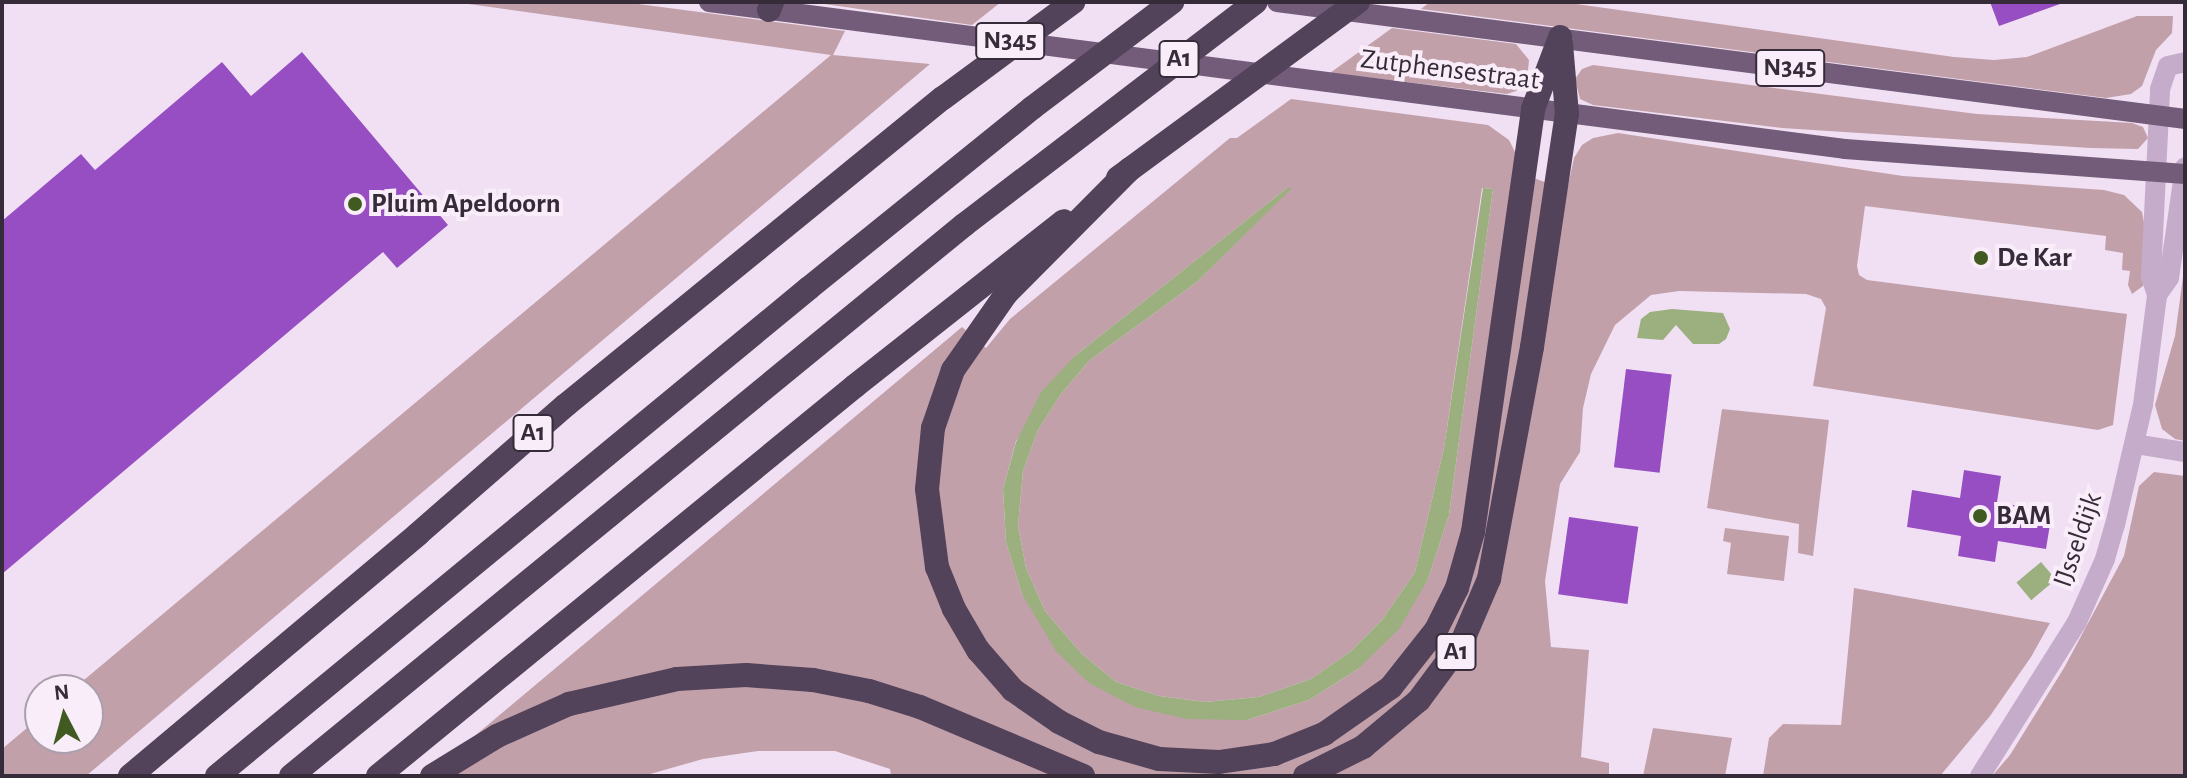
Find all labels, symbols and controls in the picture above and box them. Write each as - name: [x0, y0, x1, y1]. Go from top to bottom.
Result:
- road number: N345: [974, 19, 1046, 63]
- road number: A1: [1157, 37, 1201, 81]
- street label: Zutphensestraat: [1359, 42, 1541, 98]
- road number: N345: [1754, 46, 1826, 90]
- place label: Pluim Apeldoorn: [371, 187, 561, 221]
- marker: Pluim Apeldoorn: [346, 195, 364, 213]
- place label: De Kar: [1997, 241, 2072, 275]
- marker: De Kar: [1972, 249, 1990, 267]
- road number: A1: [511, 411, 555, 455]
- street label: IJsseldijk: [2046, 488, 2110, 592]
- place label: BAM: [1996, 499, 2051, 533]
- marker: BAM: [1971, 507, 1989, 525]
- road number: A1: [1434, 630, 1478, 674]
- north arrow: [24, 674, 104, 754]
- text: N: [53, 680, 70, 704]

